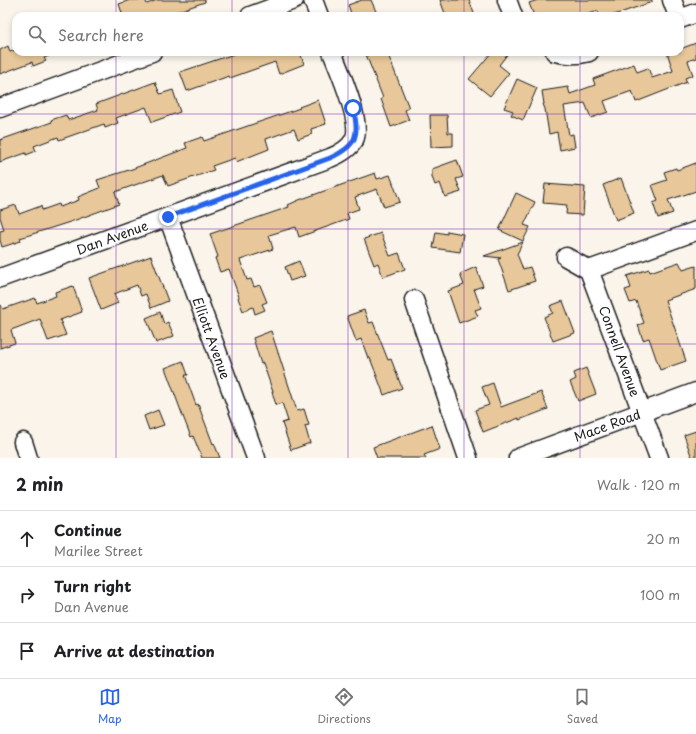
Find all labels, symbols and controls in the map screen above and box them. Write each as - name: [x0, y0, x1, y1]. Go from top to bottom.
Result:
- search box: [12, 12, 684, 56]
- icon: search: [26, 23, 48, 45]
- text: Search here: [58, 23, 144, 46]
- route start: [344, 99, 362, 117]
- route end: [159, 208, 177, 226]
- street label: Dan Avenue: [74, 215, 150, 259]
- street label: Elliott Avenue: [188, 294, 236, 382]
- street label: Connell Avenue: [595, 303, 645, 399]
- street label: Mace Road: [571, 404, 643, 446]
- text: 2 min: [16, 471, 63, 497]
- text: Walk · 120 m: [597, 475, 680, 494]
- text: Continue: [54, 518, 122, 541]
- icon: ahead: [16, 528, 38, 550]
- text: 20 m: [646, 529, 680, 548]
- text: Marilee Street: [54, 541, 143, 560]
- text: Turn right: [54, 574, 131, 597]
- icon: right: [16, 584, 38, 606]
- text: 100 m: [640, 585, 680, 604]
- text: Dan Avenue: [54, 597, 129, 616]
- text: Arrive at destination: [54, 639, 215, 662]
- icon: arrive: [16, 640, 38, 662]
- tab: Map: [98, 686, 121, 727]
- tab: Directions: [317, 686, 371, 727]
- tab: Saved: [567, 686, 598, 727]

